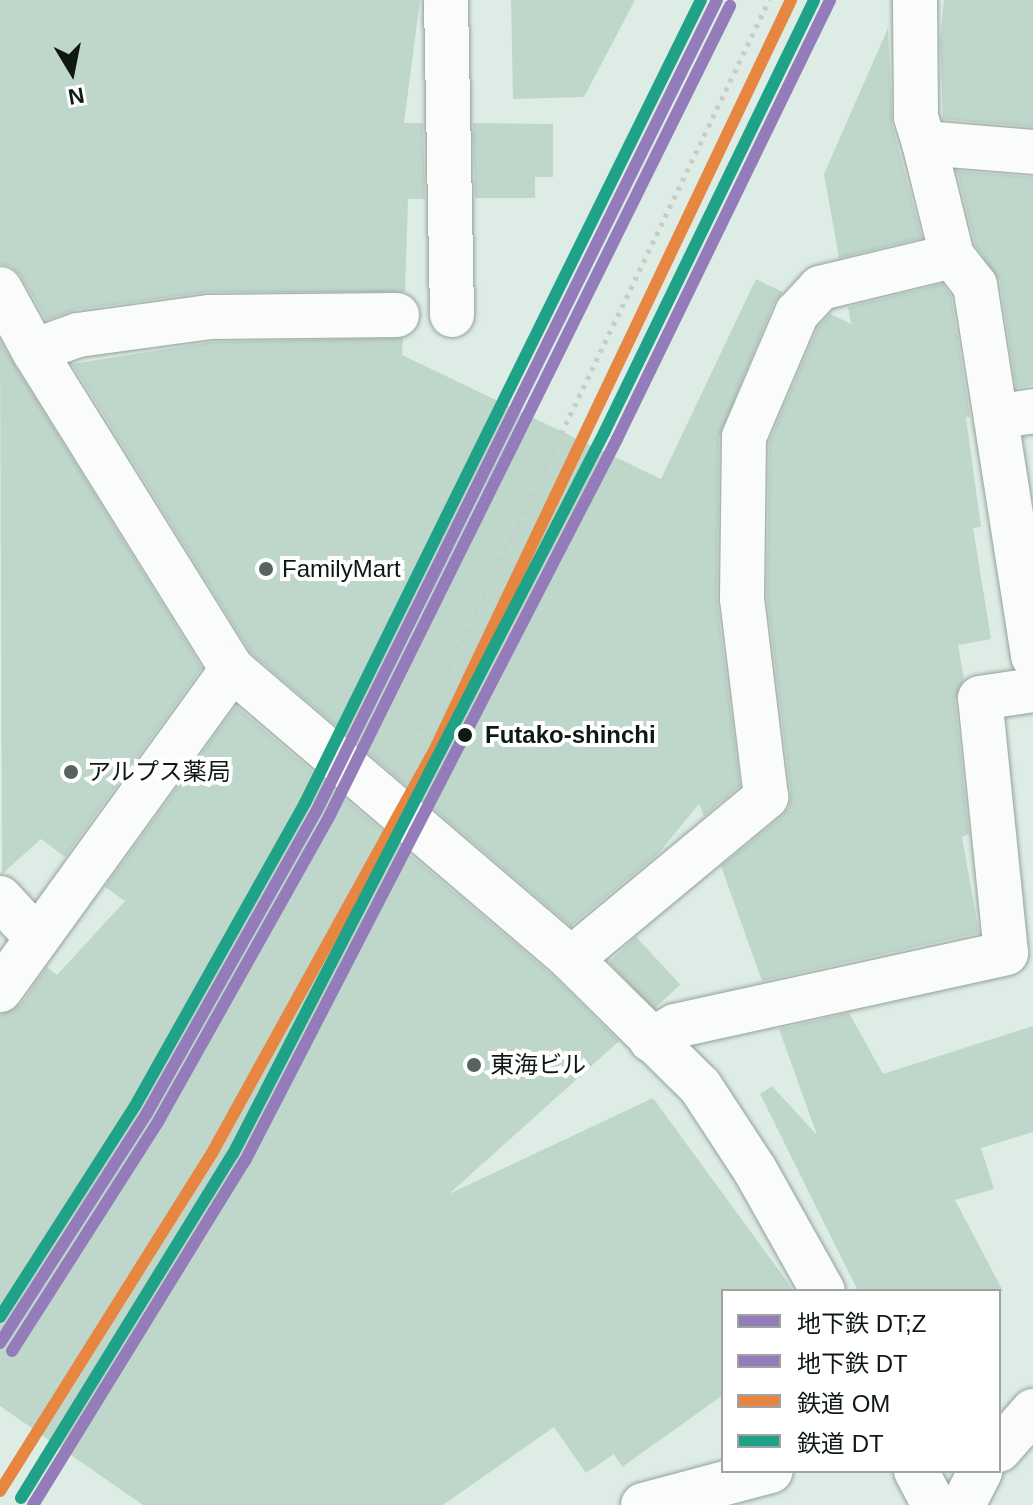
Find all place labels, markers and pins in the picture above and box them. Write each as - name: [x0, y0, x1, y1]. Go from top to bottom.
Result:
- place label: FamilyMart: [282, 555, 401, 583]
- marker: FamilyMart: [257, 560, 275, 578]
- place label: Futako-shinchi: [485, 721, 656, 749]
- marker: Futako-shinchi: [452, 722, 478, 748]
- place label: アルプス薬局: [87, 758, 231, 786]
- marker: アルプス薬局: [62, 763, 80, 781]
- place label: 東海ビル: [490, 1051, 586, 1079]
- marker: 東海ビル: [465, 1056, 483, 1074]

